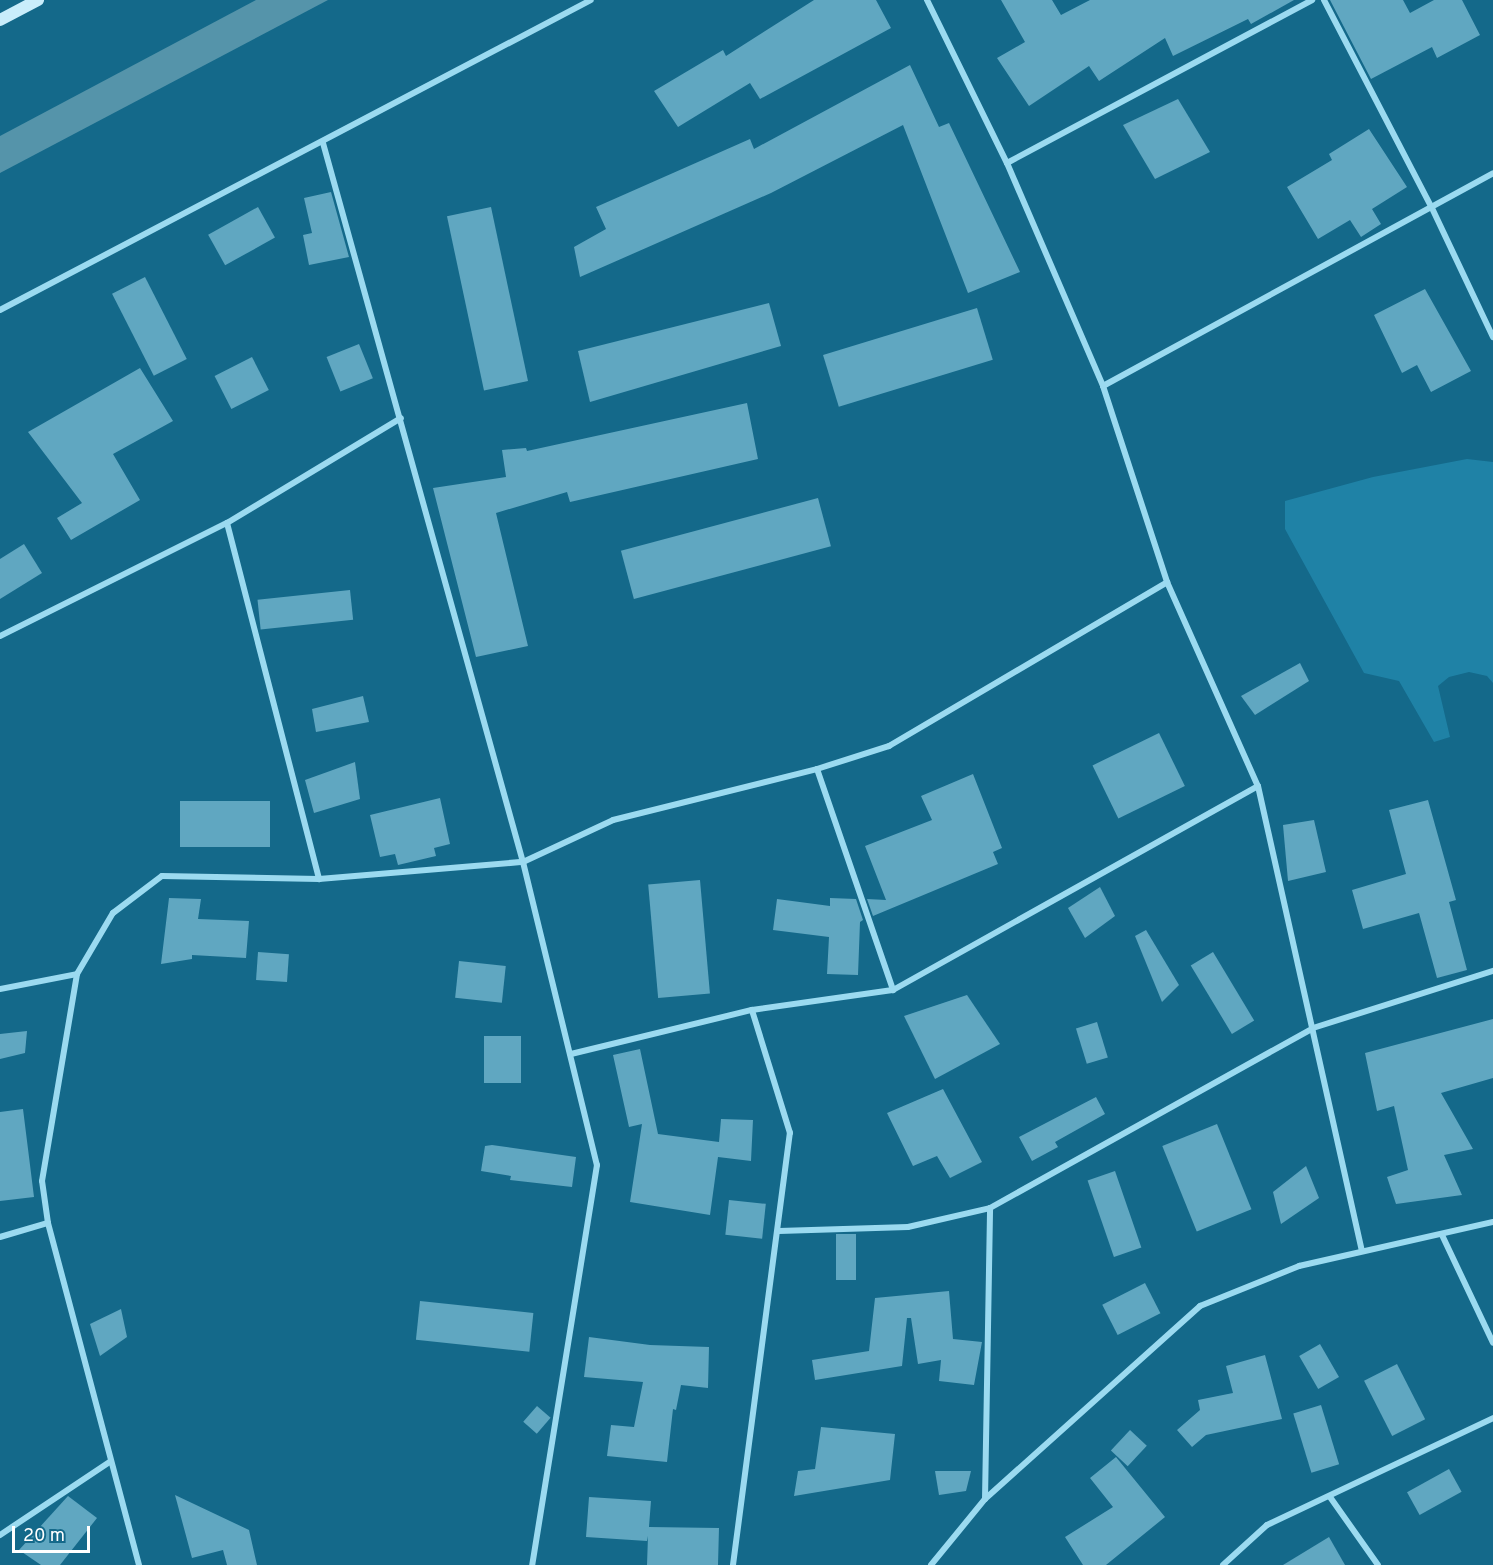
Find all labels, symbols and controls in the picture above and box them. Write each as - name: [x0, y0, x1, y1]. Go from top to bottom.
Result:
- scale bar: [15, 1514, 93, 1552]
- text: 20 m: [23, 1525, 65, 1548]

